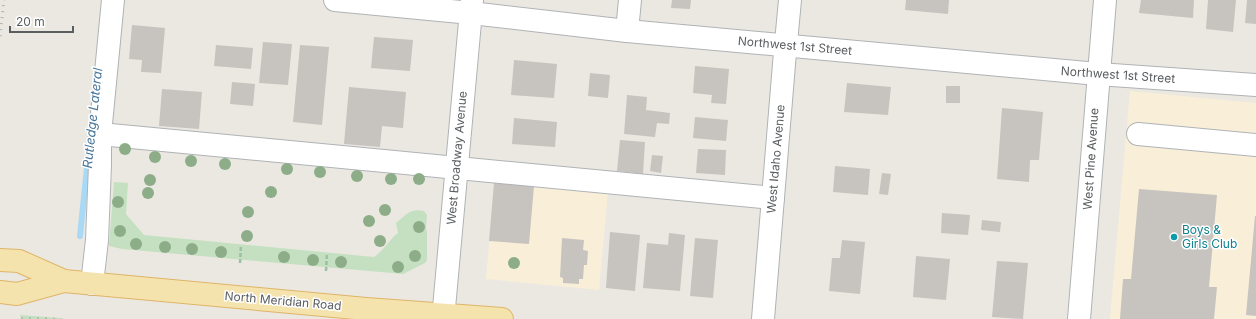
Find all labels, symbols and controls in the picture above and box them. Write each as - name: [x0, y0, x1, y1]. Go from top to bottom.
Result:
- scale bar: [10, 8, 73, 34]
- text: 20 m: [16, 14, 45, 29]
- street label: Northwest 1st Street: [737, 33, 853, 58]
- street label: Northwest 1st Street: [1060, 63, 1176, 86]
- water label: Rutledge Lateral: [79, 66, 105, 169]
- street label: West Broadway Avenue: [443, 91, 470, 225]
- street label: West Idaho Avenue: [763, 104, 788, 214]
- street label: West Pine Avenue: [1079, 108, 1102, 210]
- place label: Boys & Girls Club: [1182, 222, 1237, 251]
- marker: Boys & Girls Club: [1169, 232, 1179, 242]
- street label: North Meridian Road: [224, 288, 342, 313]

